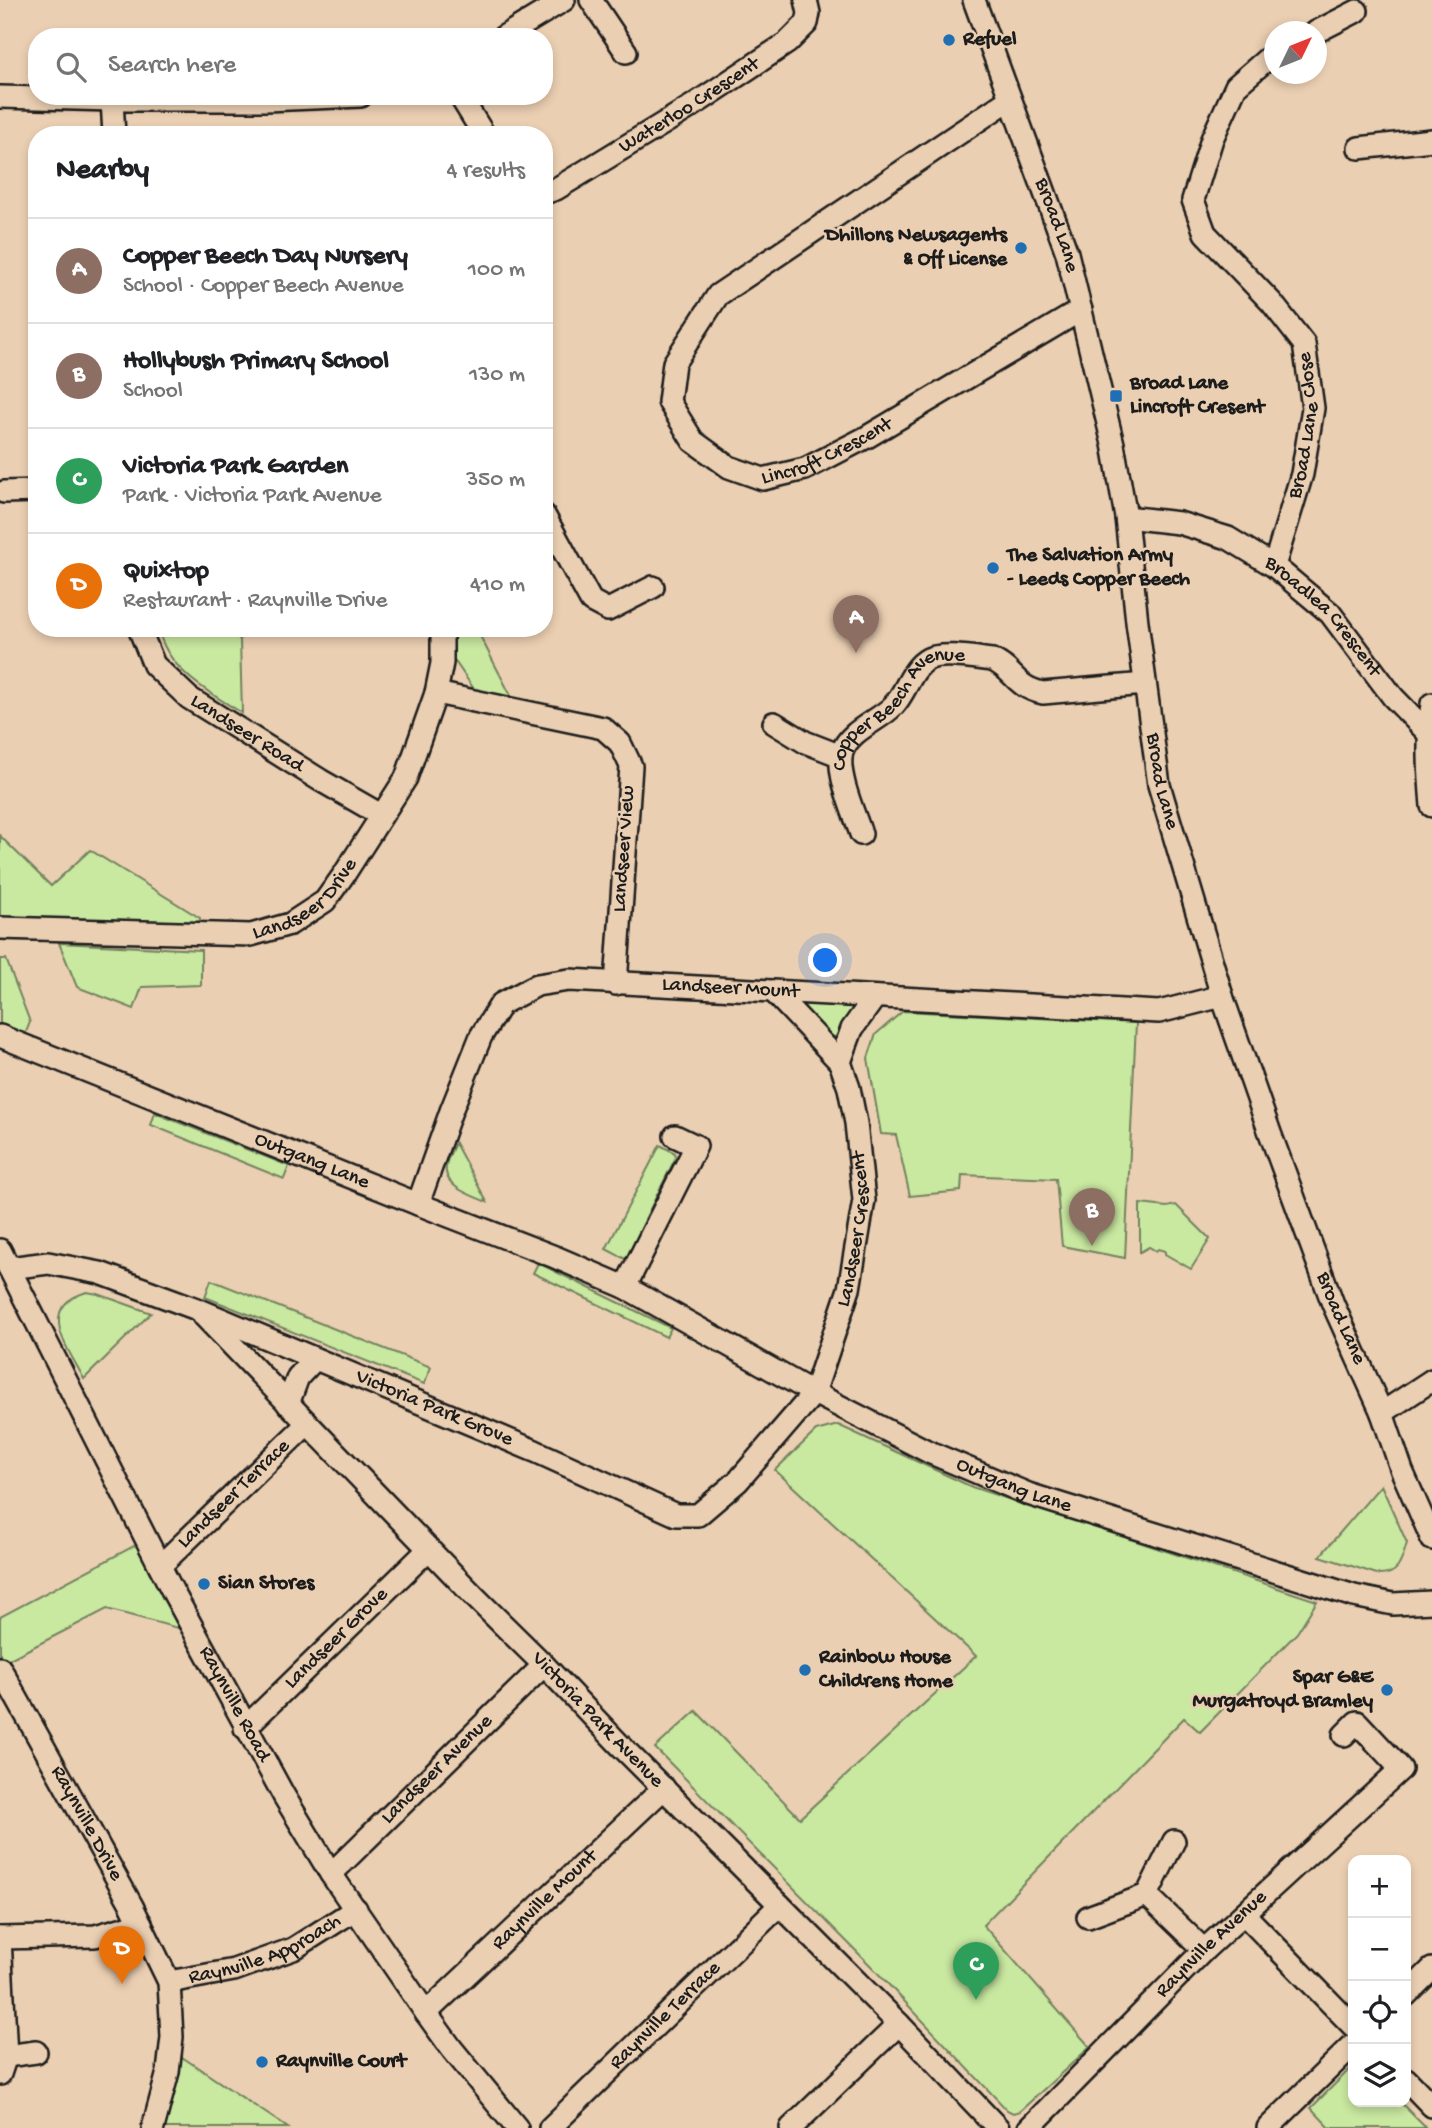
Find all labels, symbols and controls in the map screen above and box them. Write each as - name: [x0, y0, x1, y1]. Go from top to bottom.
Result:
- north arrow: [1264, 21, 1327, 84]
- search box: [28, 28, 553, 105]
- place label: Refuel: [962, 28, 1017, 53]
- marker: Refuel: [941, 32, 957, 48]
- icon: search: [52, 48, 90, 86]
- text: Search here: [108, 51, 236, 82]
- street label: Waterloo Crescent: [615, 51, 767, 160]
- text: Nearby: [56, 154, 149, 189]
- text: 4 results: [446, 158, 525, 185]
- street label: Broad Lane: [1028, 174, 1084, 276]
- place label: Dhillons Newsagents & Off License: [823, 224, 1008, 273]
- marker: Dhillons Newsagents & Off License: [1013, 240, 1029, 256]
- text: Copper Beech Day Nursery: [123, 242, 408, 273]
- text: A: [72, 257, 86, 284]
- text: 100 m: [468, 257, 525, 284]
- text: School · Copper Beech Avenue: [123, 273, 404, 300]
- text: Hollybush Primary School: [123, 347, 389, 378]
- street label: Broad Lane Close: [1282, 349, 1326, 503]
- text: B: [73, 362, 85, 389]
- text: 130 m: [469, 362, 525, 389]
- place label: Broad Lane Lincroft Cresent: [1129, 372, 1267, 421]
- text: School: [123, 378, 183, 405]
- marker: Broad Lane Lincroft Cresent: [1108, 388, 1124, 404]
- street label: Lincroft Crescent: [759, 411, 899, 491]
- text: Victoria Park Garden: [123, 452, 348, 483]
- text: C: [73, 467, 85, 494]
- text: 350 m: [466, 467, 525, 494]
- text: Park · Victoria Park Avenue: [123, 483, 382, 510]
- place label: The Salvation Army - Leeds Copper Beech: [1005, 544, 1191, 593]
- street label: Broadlea Crescent: [1259, 550, 1388, 684]
- text: Quixtop: [123, 557, 209, 588]
- marker: The Salvation Army - Leeds Copper Beech: [985, 560, 1001, 576]
- text: D: [72, 572, 87, 599]
- text: 410 m: [470, 572, 525, 599]
- text: Restaurant · Raynville Drive: [123, 588, 387, 615]
- pin: A: [833, 595, 879, 653]
- street label: Copper Beech Avenue: [828, 643, 967, 771]
- street label: Landseer Road: [185, 689, 310, 780]
- street label: Broad Lane: [1139, 730, 1184, 834]
- street label: Landseer View: [608, 784, 642, 913]
- street label: Landseer Drive: [250, 853, 364, 946]
- your location: [808, 943, 842, 977]
- street label: Landseer Mount: [661, 973, 802, 1005]
- street label: Outgang Lane: [251, 1127, 374, 1196]
- street label: Landseer Crescent: [831, 1148, 877, 1310]
- pin: B: [1069, 1188, 1115, 1246]
- street label: Broad Lane: [1310, 1268, 1372, 1370]
- street label: Victoria Park Grove: [351, 1364, 518, 1453]
- street label: Landseer Terrace: [173, 1434, 296, 1554]
- street label: Outgang Lane: [952, 1452, 1076, 1520]
- place label: Sian Stores: [218, 1572, 315, 1597]
- marker: Sian Stores: [196, 1576, 212, 1592]
- street label: Landseer Grove: [280, 1582, 395, 1695]
- street label: Raynville Road: [193, 1642, 276, 1768]
- street label: Victoria Park Avenue: [525, 1646, 669, 1794]
- place label: Rainbow House Childrens Home: [818, 1646, 954, 1695]
- marker: Rainbow House Childrens Home: [797, 1662, 813, 1678]
- place label: Spar G&E Murgatroyd Bramley: [1192, 1666, 1375, 1715]
- marker: Spar G&E Murgatroyd Bramley: [1379, 1682, 1395, 1698]
- street label: Landseer Avenue: [376, 1709, 499, 1830]
- street label: Raynville Drive: [44, 1762, 129, 1887]
- street label: Raynville Mount: [487, 1843, 605, 1956]
- map controls: [1348, 1855, 1411, 2107]
- button: +: [1348, 1855, 1411, 1918]
- street label: Raynville Avenue: [1151, 1885, 1274, 2004]
- street label: Raynville Approach: [187, 1909, 346, 1991]
- button: −: [1348, 1918, 1411, 1981]
- pin: D: [99, 1926, 145, 1984]
- pin: C: [953, 1942, 999, 2000]
- street label: Raynville Terrace: [605, 1956, 727, 2076]
- button: locate: [1348, 1981, 1411, 2044]
- button: layers: [1348, 2044, 1411, 2107]
- place label: Raynville Court: [275, 2050, 408, 2075]
- marker: Raynville Court: [254, 2054, 270, 2070]

